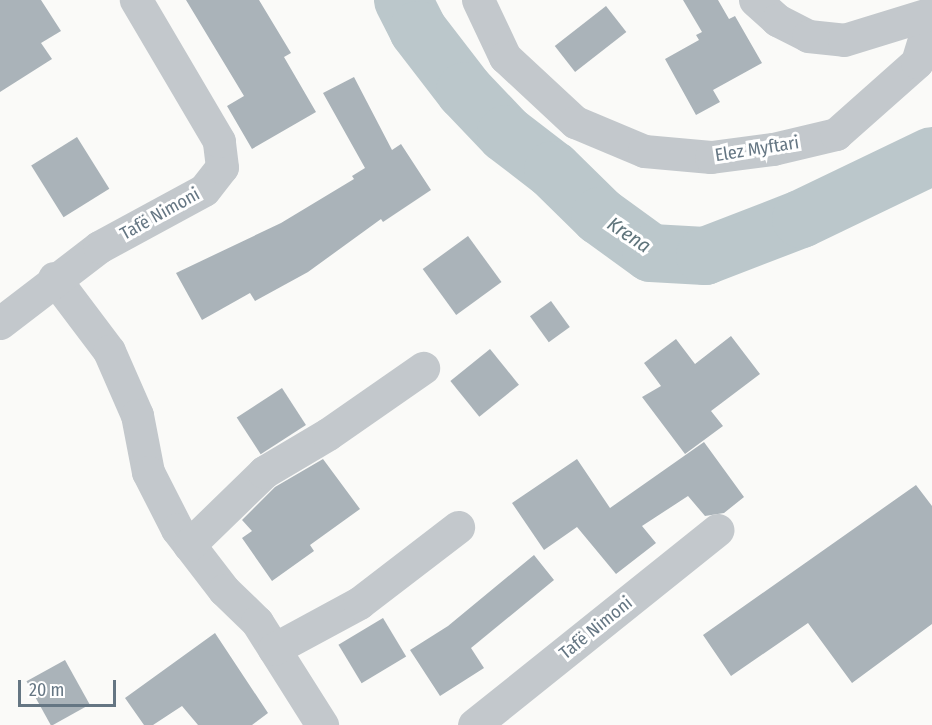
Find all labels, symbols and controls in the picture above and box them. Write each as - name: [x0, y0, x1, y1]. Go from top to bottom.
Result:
- street label: Elez Myftari: [713, 132, 801, 166]
- street label: Tafë Nimoni: [117, 183, 203, 245]
- water label: Krena: [603, 212, 655, 258]
- street label: Tafë Nimoni: [555, 592, 637, 664]
- scale bar: [21, 668, 118, 706]
- text: 20 m: [29, 679, 64, 701]

